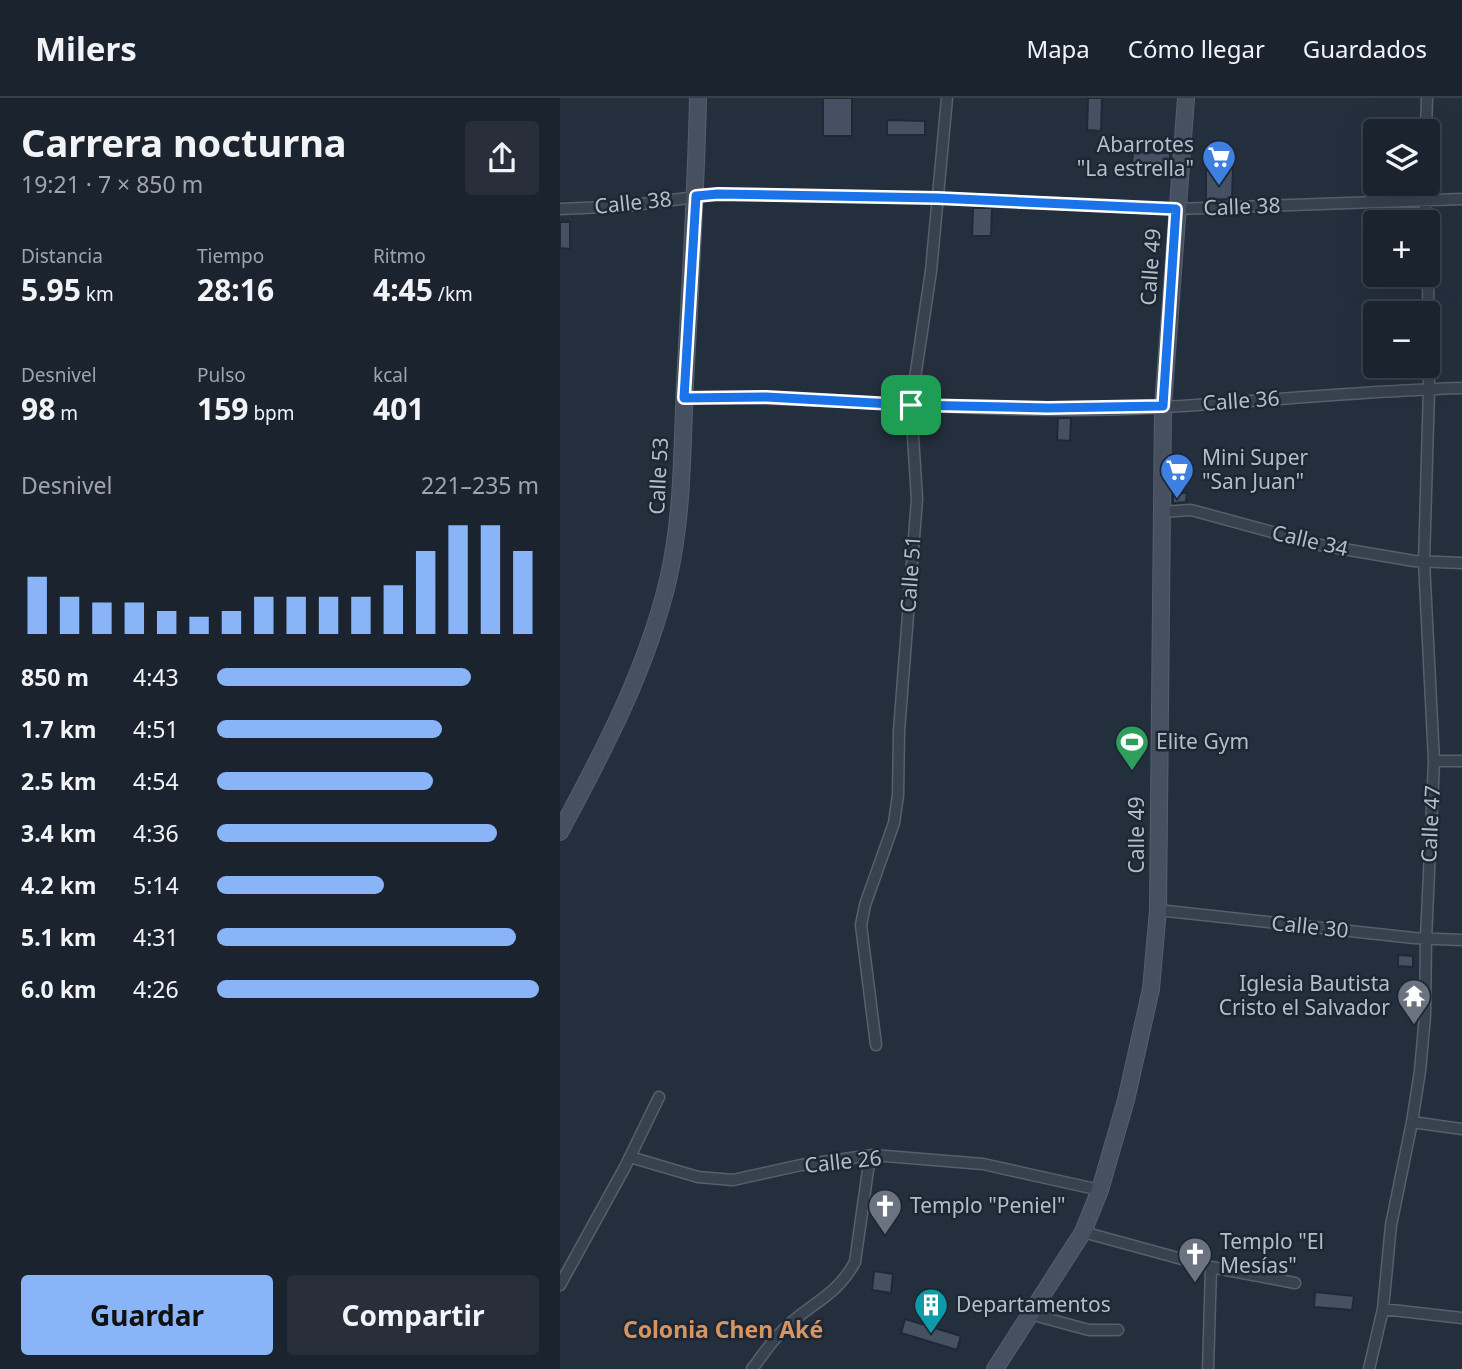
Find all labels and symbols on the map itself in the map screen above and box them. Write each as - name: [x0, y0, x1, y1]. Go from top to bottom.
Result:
- place label: Abarrotes "La estrella": [1077, 130, 1194, 182]
- supermarket icon: Abarrotes "La estrella": [1200, 138, 1238, 187]
- street label: Calle 38: [593, 184, 673, 220]
- street label: Calle 38: [1203, 191, 1281, 221]
- street label: Calle 49: [1133, 227, 1167, 306]
- pin: [881, 375, 941, 435]
- street label: Calle 36: [1201, 383, 1280, 417]
- street label: Calle 53: [642, 437, 674, 515]
- place label: Mini Super "San Juan": [1202, 443, 1309, 495]
- supermarket icon: Mini Super "San Juan": [1158, 451, 1196, 500]
- street label: Calle 34: [1269, 518, 1351, 562]
- street label: Calle 51: [893, 534, 927, 613]
- sports icon: Elite Gym: [1113, 723, 1151, 772]
- place label: Elite Gym: [1156, 727, 1249, 755]
- street label: Calle 47: [1414, 785, 1446, 863]
- street label: Calle 49: [1122, 796, 1150, 874]
- street label: Calle 30: [1270, 908, 1350, 944]
- place label: Iglesia Bautista Cristo el Salvador: [1219, 969, 1390, 1021]
- temple icon: Iglesia Bautista Cristo el Salvador: [1395, 977, 1433, 1026]
- street label: Calle 26: [803, 1143, 883, 1179]
- church icon: Templo "Peniel": [866, 1187, 904, 1236]
- place label: Templo "Peniel": [910, 1191, 1066, 1219]
- place label: Templo "El Mesías": [1220, 1227, 1324, 1279]
- church icon: Templo "El Mesías": [1176, 1235, 1214, 1284]
- building icon: Departamentos: [912, 1286, 950, 1335]
- place label: Departamentos: [956, 1290, 1111, 1318]
- district label: Colonia Chen Aké: [623, 1313, 823, 1345]

